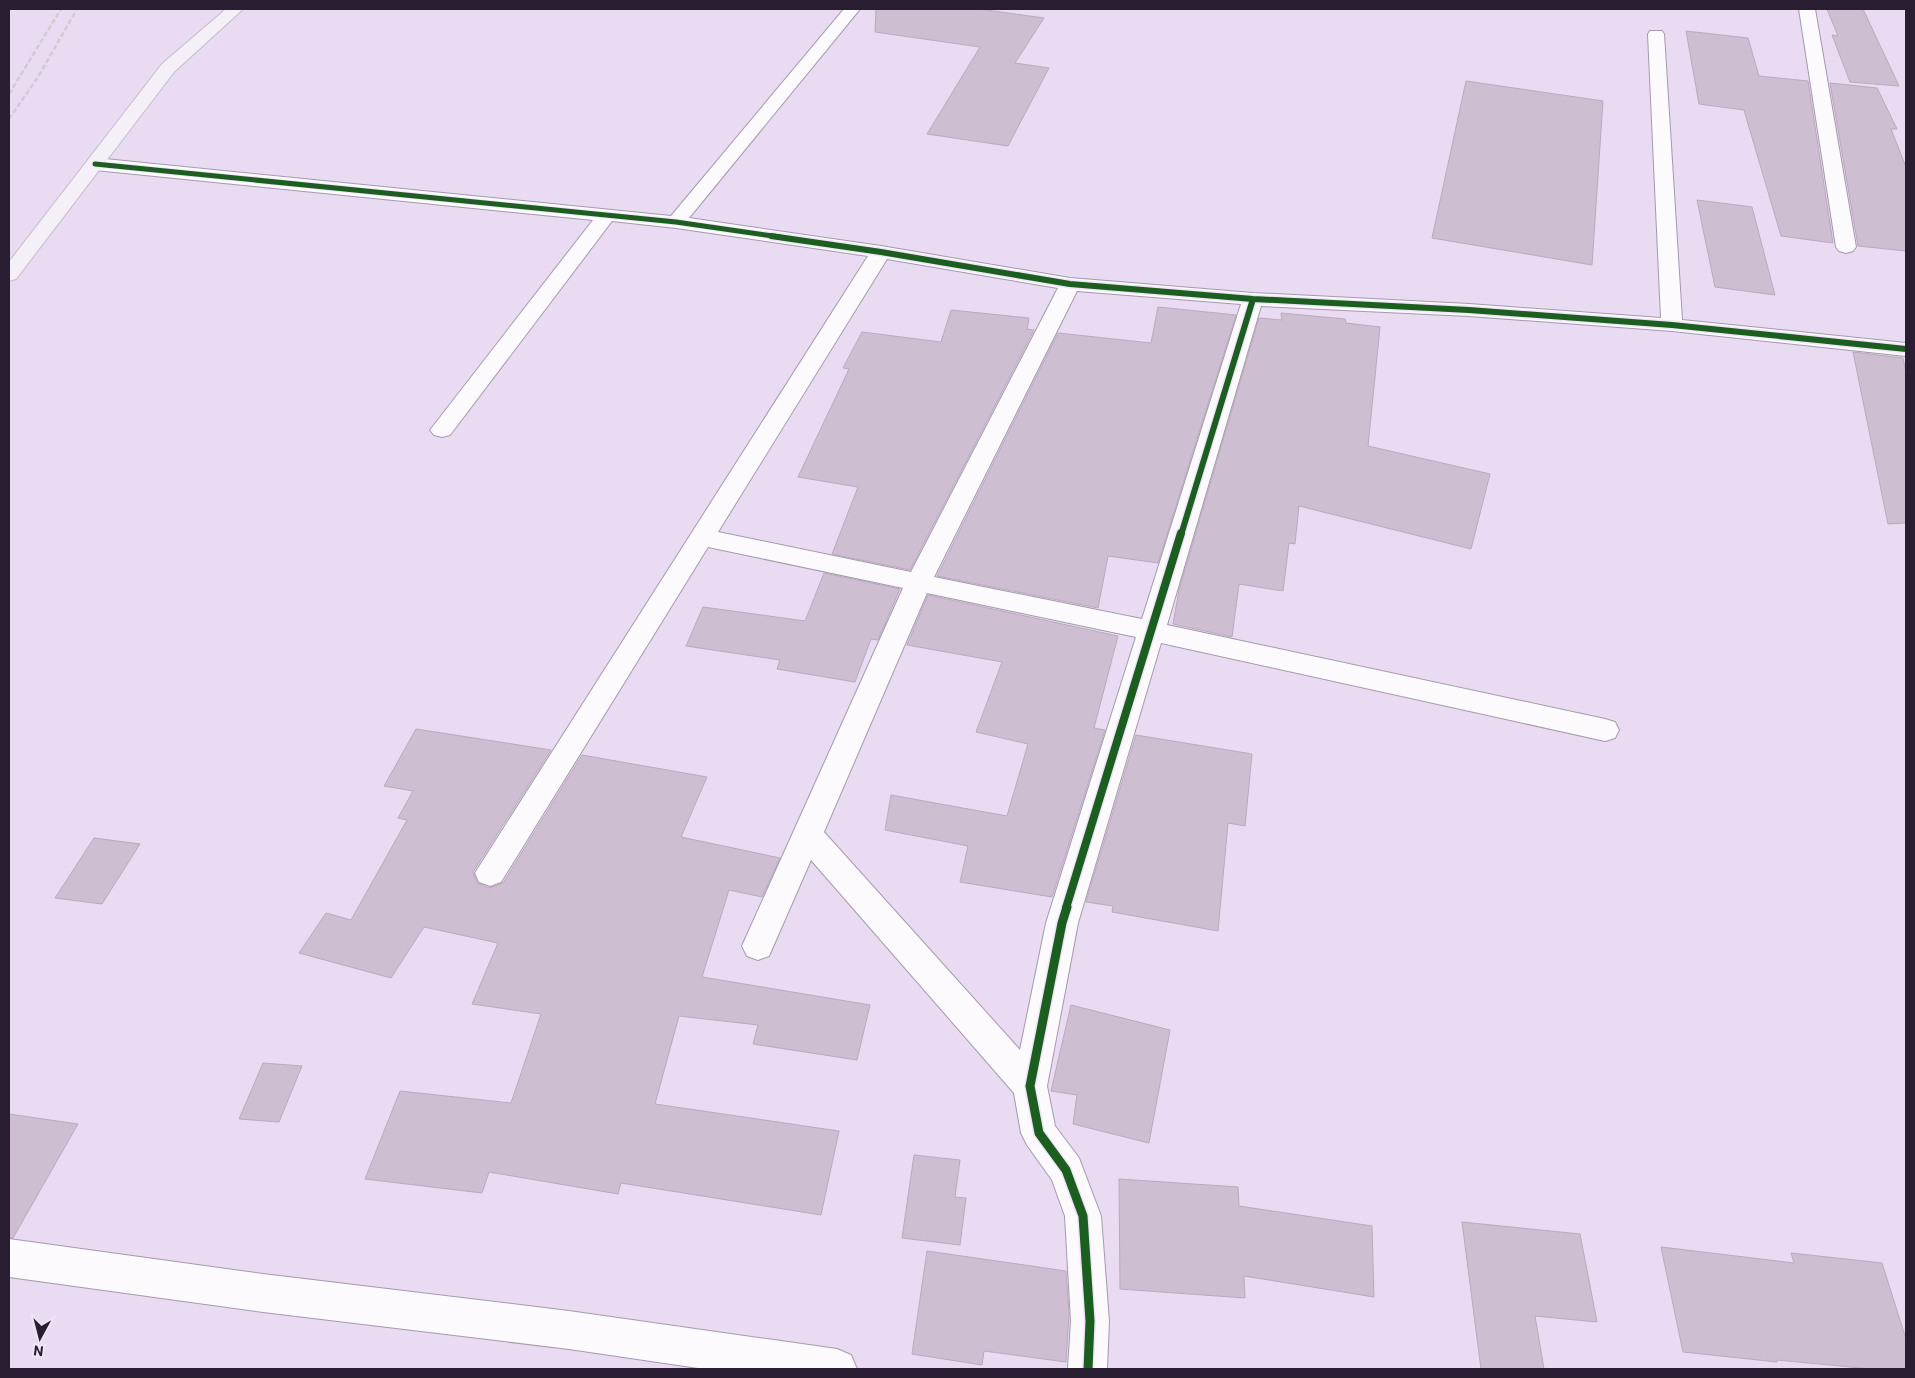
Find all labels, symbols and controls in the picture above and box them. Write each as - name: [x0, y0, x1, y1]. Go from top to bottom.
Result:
- north arrow: [15, 1313, 65, 1363]
- text: N: [33, 1342, 44, 1359]

